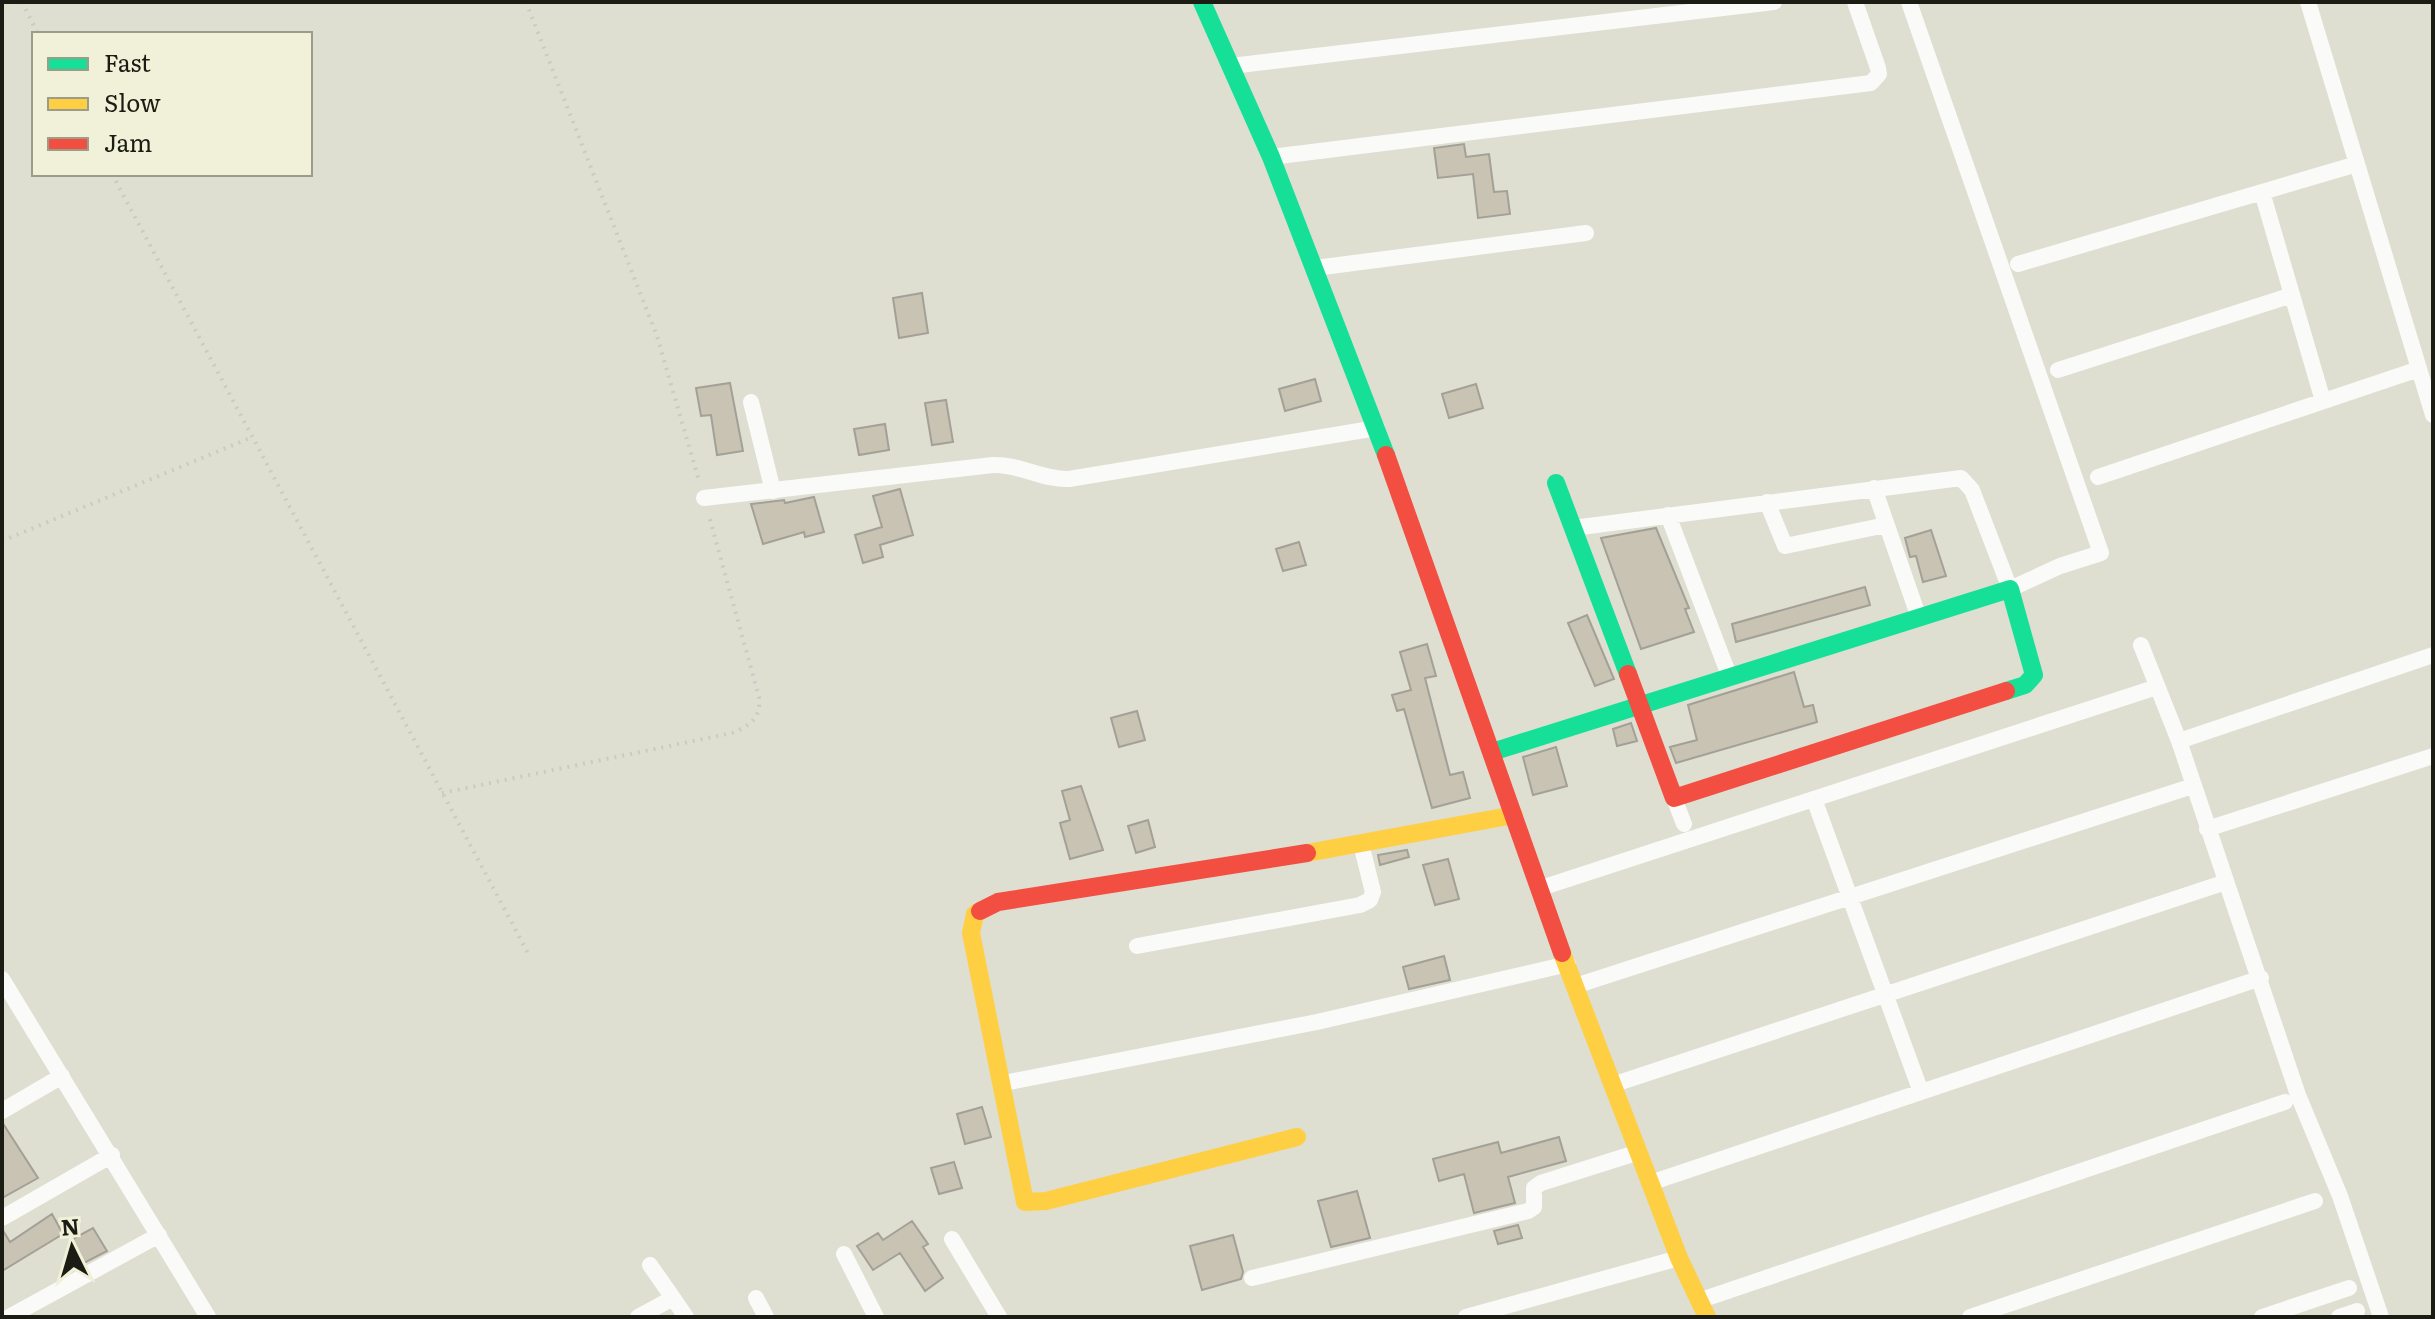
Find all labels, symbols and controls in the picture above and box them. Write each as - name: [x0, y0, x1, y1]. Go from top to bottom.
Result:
- legend: [32, 32, 312, 176]
- text: Fast: [104, 44, 151, 79]
- text: Slow: [104, 84, 161, 119]
- text: Jam: [104, 124, 152, 159]
- north arrow: [32, 1207, 112, 1287]
- text: N: [59, 1208, 81, 1243]

